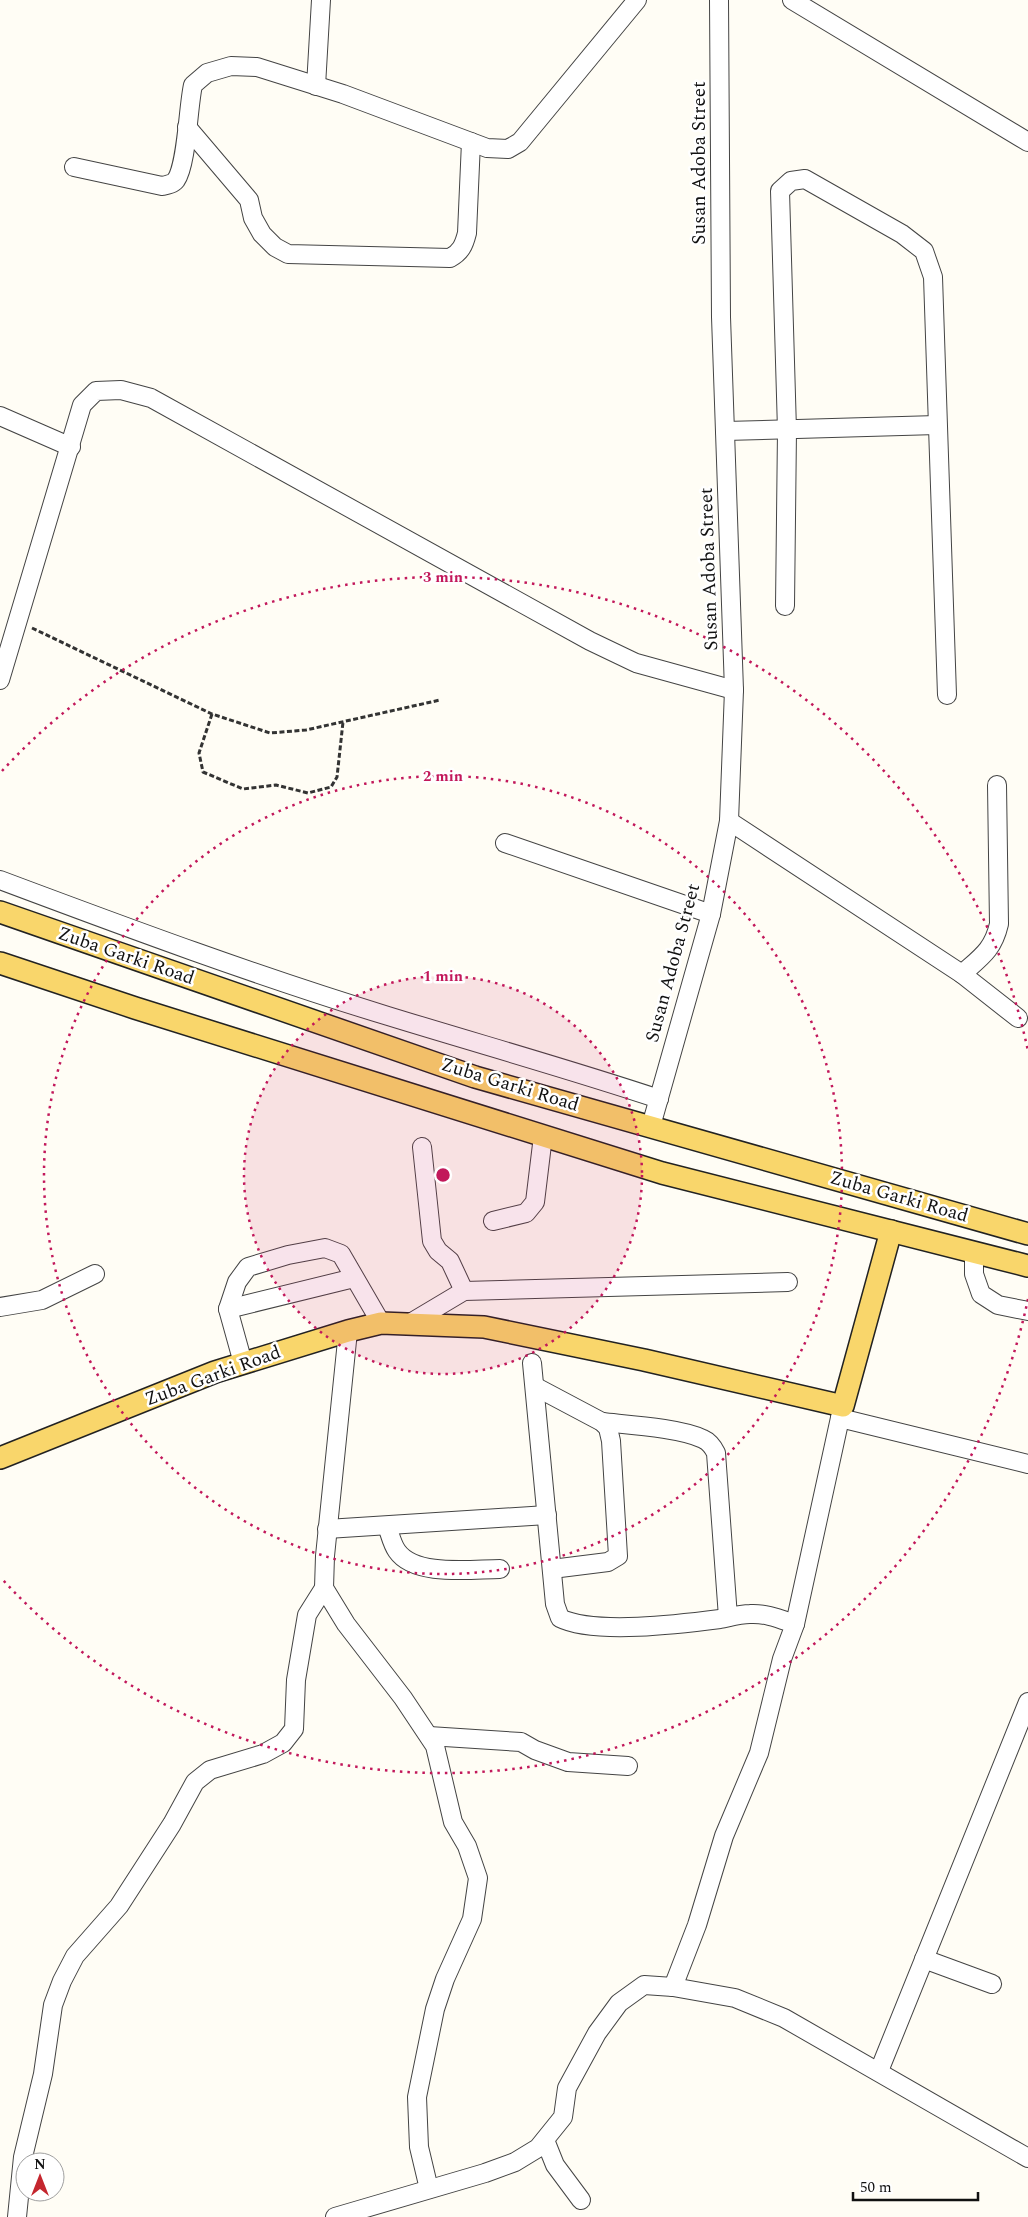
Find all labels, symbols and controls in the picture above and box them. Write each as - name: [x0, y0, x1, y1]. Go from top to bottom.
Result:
- street label: Susan Adoba Street: [685, 81, 714, 245]
- street label: Susan Adoba Street: [692, 487, 726, 651]
- text: 3 min: [423, 566, 463, 589]
- text: 2 min: [423, 765, 463, 788]
- street label: Susan Adoba Street: [638, 880, 708, 1046]
- street label: Zuba Garki Road: [54, 919, 198, 993]
- text: 1 min: [423, 965, 463, 988]
- street label: Zuba Garki Road: [437, 1050, 583, 1120]
- street label: Zuba Garki Road: [826, 1163, 972, 1231]
- centre of rings: [434, 1166, 452, 1184]
- street label: Zuba Garki Road: [141, 1338, 285, 1414]
- north arrow: [15, 2152, 65, 2202]
- text: N: [34, 2154, 46, 2175]
- scale bar: [853, 2170, 978, 2202]
- text: 50 m: [860, 2176, 892, 2199]

